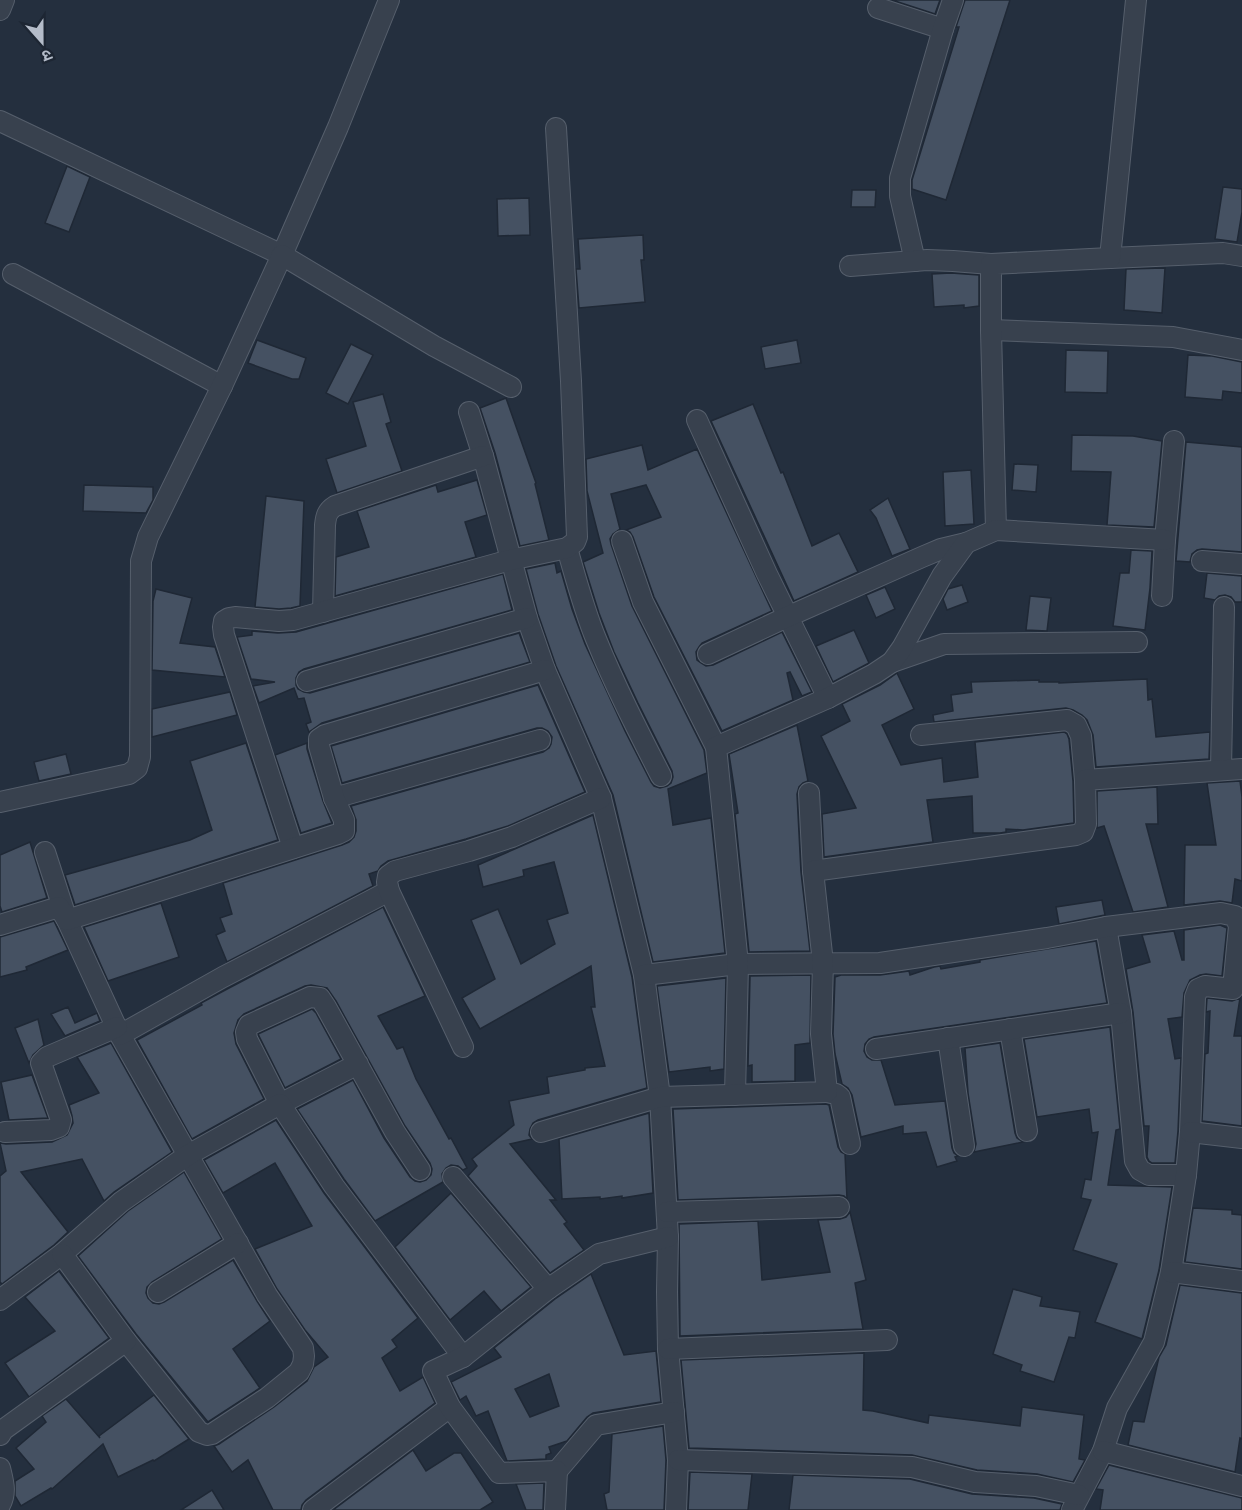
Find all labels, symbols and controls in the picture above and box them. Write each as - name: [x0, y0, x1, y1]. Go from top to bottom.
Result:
- north arrow: [12, 12, 72, 72]
- text: उ: [39, 46, 55, 65]

